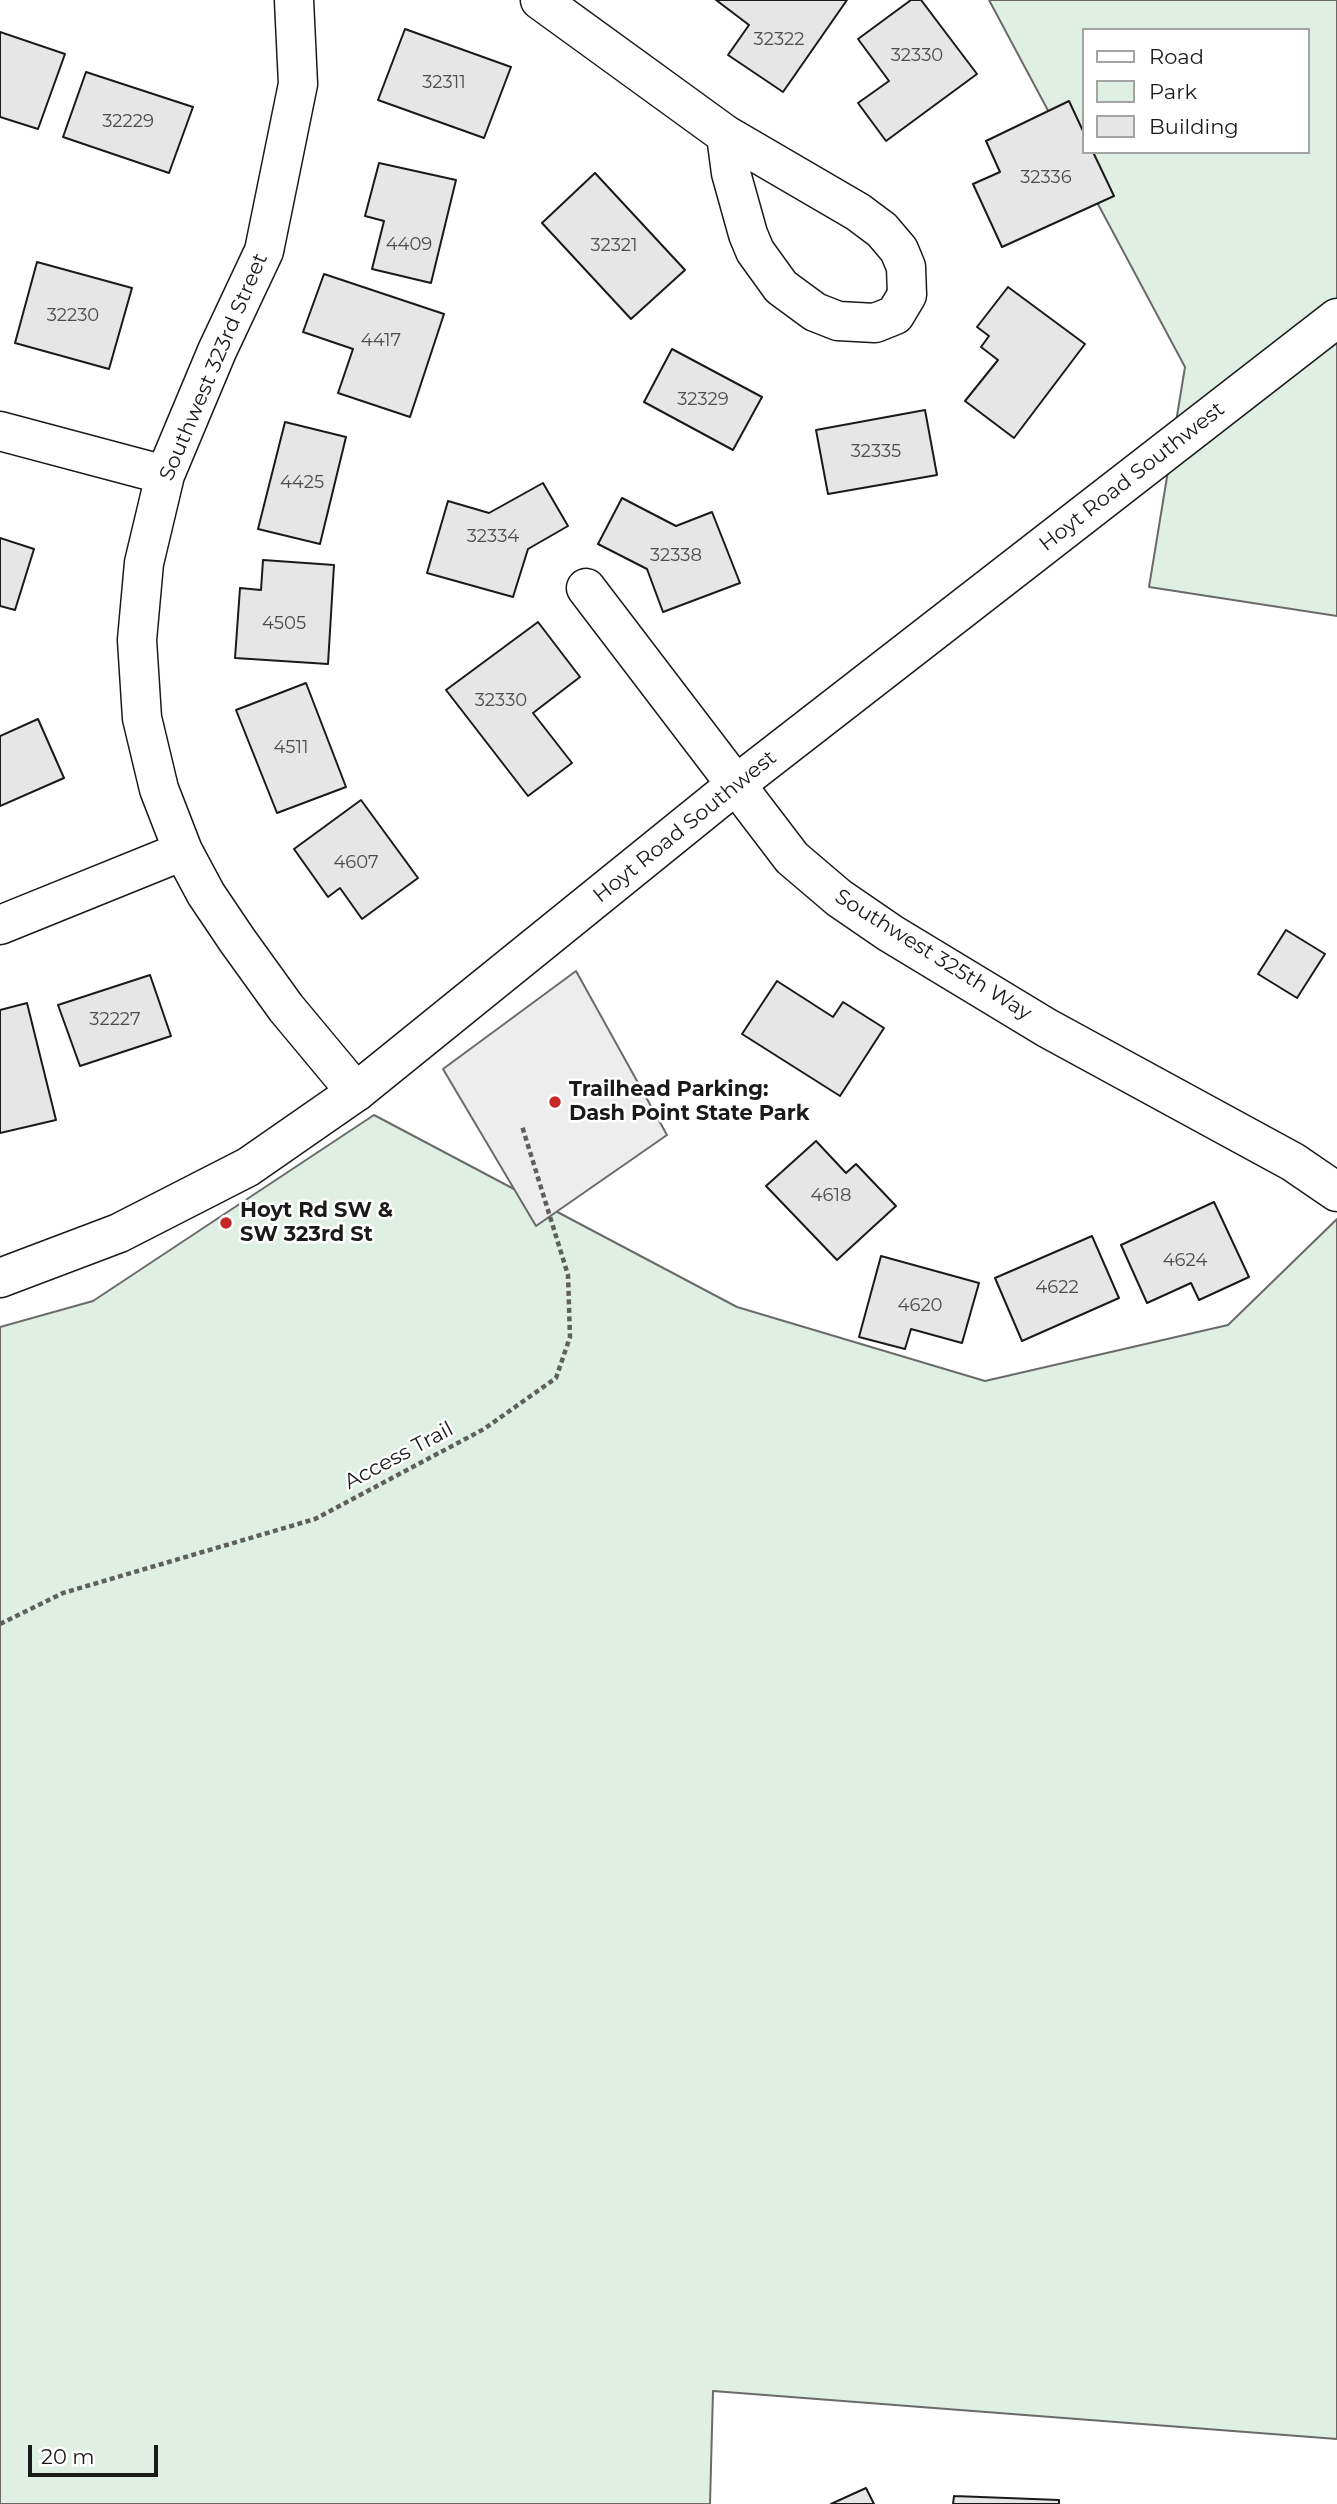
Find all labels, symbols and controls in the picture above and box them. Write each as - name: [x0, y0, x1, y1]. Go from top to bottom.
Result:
- legend: [1082, 28, 1309, 154]
- house number: 32322: [754, 29, 804, 51]
- text: Road: [1149, 44, 1204, 69]
- house number: 32330: [891, 45, 943, 67]
- house number: 32311: [422, 72, 466, 94]
- text: Park: [1149, 79, 1197, 104]
- house number: 32229: [102, 111, 154, 133]
- text: Building: [1149, 114, 1239, 139]
- house number: 32336: [1020, 167, 1072, 189]
- house number: 4409: [386, 234, 432, 256]
- house number: 32321: [590, 235, 638, 257]
- street label: Southwest 323rd Street: [155, 249, 273, 485]
- house number: 32230: [47, 305, 99, 327]
- house number: 4417: [361, 330, 401, 352]
- house number: 32329: [677, 389, 729, 411]
- street label: Hoyt Road Southwest: [1034, 397, 1230, 557]
- house number: 32335: [851, 441, 901, 463]
- house number: 4425: [280, 472, 324, 494]
- house number: 32334: [467, 526, 519, 548]
- house number: 32338: [650, 545, 702, 567]
- house number: 4505: [262, 613, 306, 635]
- house number: 32330: [475, 690, 527, 712]
- house number: 4511: [273, 737, 309, 759]
- street label: Hoyt Road Southwest: [588, 745, 782, 909]
- house number: 4607: [333, 852, 379, 874]
- street label: Southwest 325th Way: [830, 884, 1036, 1026]
- house number: 32227: [89, 1009, 141, 1031]
- place label: Trailhead Parking: Dash Point State Park: [569, 1077, 810, 1127]
- marker: Trailhead Parking: Dash Point State Park: [547, 1094, 563, 1110]
- house number: 4618: [811, 1185, 851, 1207]
- place label: Hoyt Rd SW & SW 323rd St: [240, 1198, 393, 1248]
- marker: Hoyt Rd SW & SW 323rd St: [218, 1215, 234, 1231]
- house number: 4624: [1163, 1250, 1207, 1272]
- house number: 4622: [1035, 1277, 1079, 1299]
- house number: 4620: [898, 1295, 942, 1317]
- street label: Access Trail: [340, 1417, 458, 1495]
- scale bar: [32, 2430, 161, 2474]
- text: 20 m: [41, 2444, 95, 2469]

